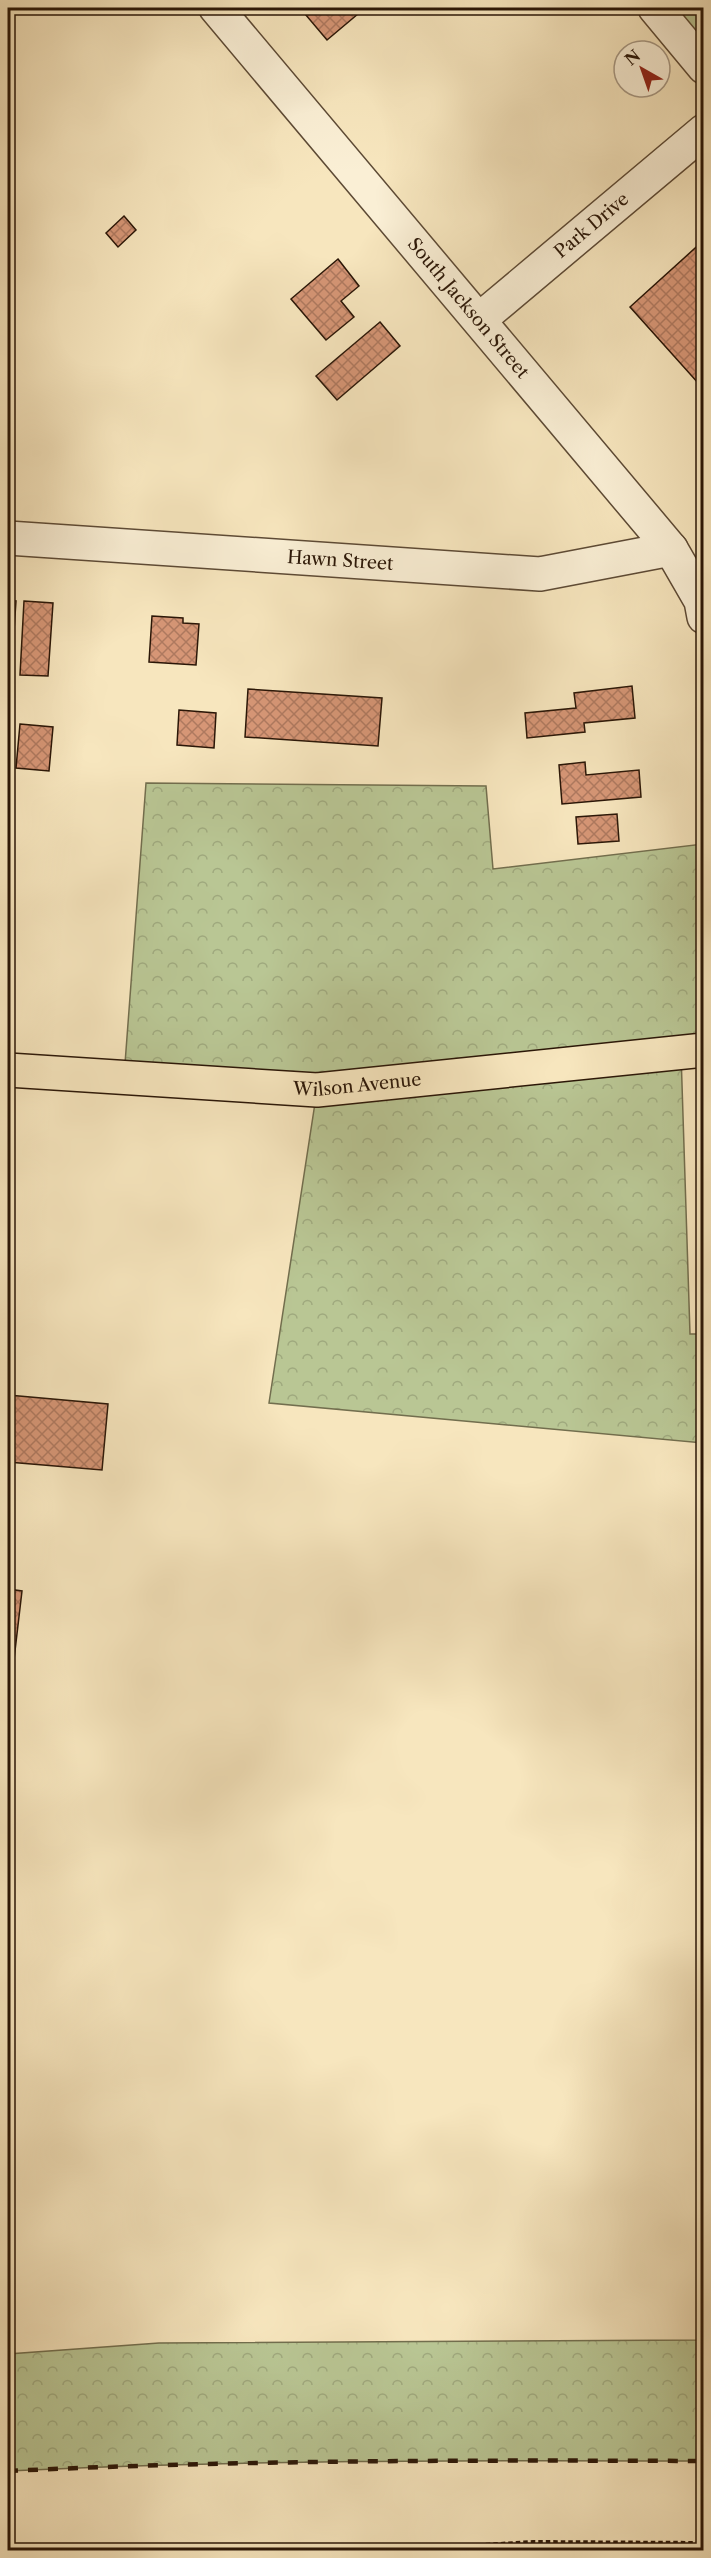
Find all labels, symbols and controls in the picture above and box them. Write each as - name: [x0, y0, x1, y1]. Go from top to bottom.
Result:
- north arrow: [612, 39, 672, 99]
- text: N: [621, 45, 644, 70]
- street label: Park Drive: [550, 188, 633, 263]
- street label: South Jackson Street: [403, 233, 534, 383]
- street label: Hawn Street: [286, 546, 395, 575]
- street label: Wilson Avenue: [291, 1068, 422, 1101]

